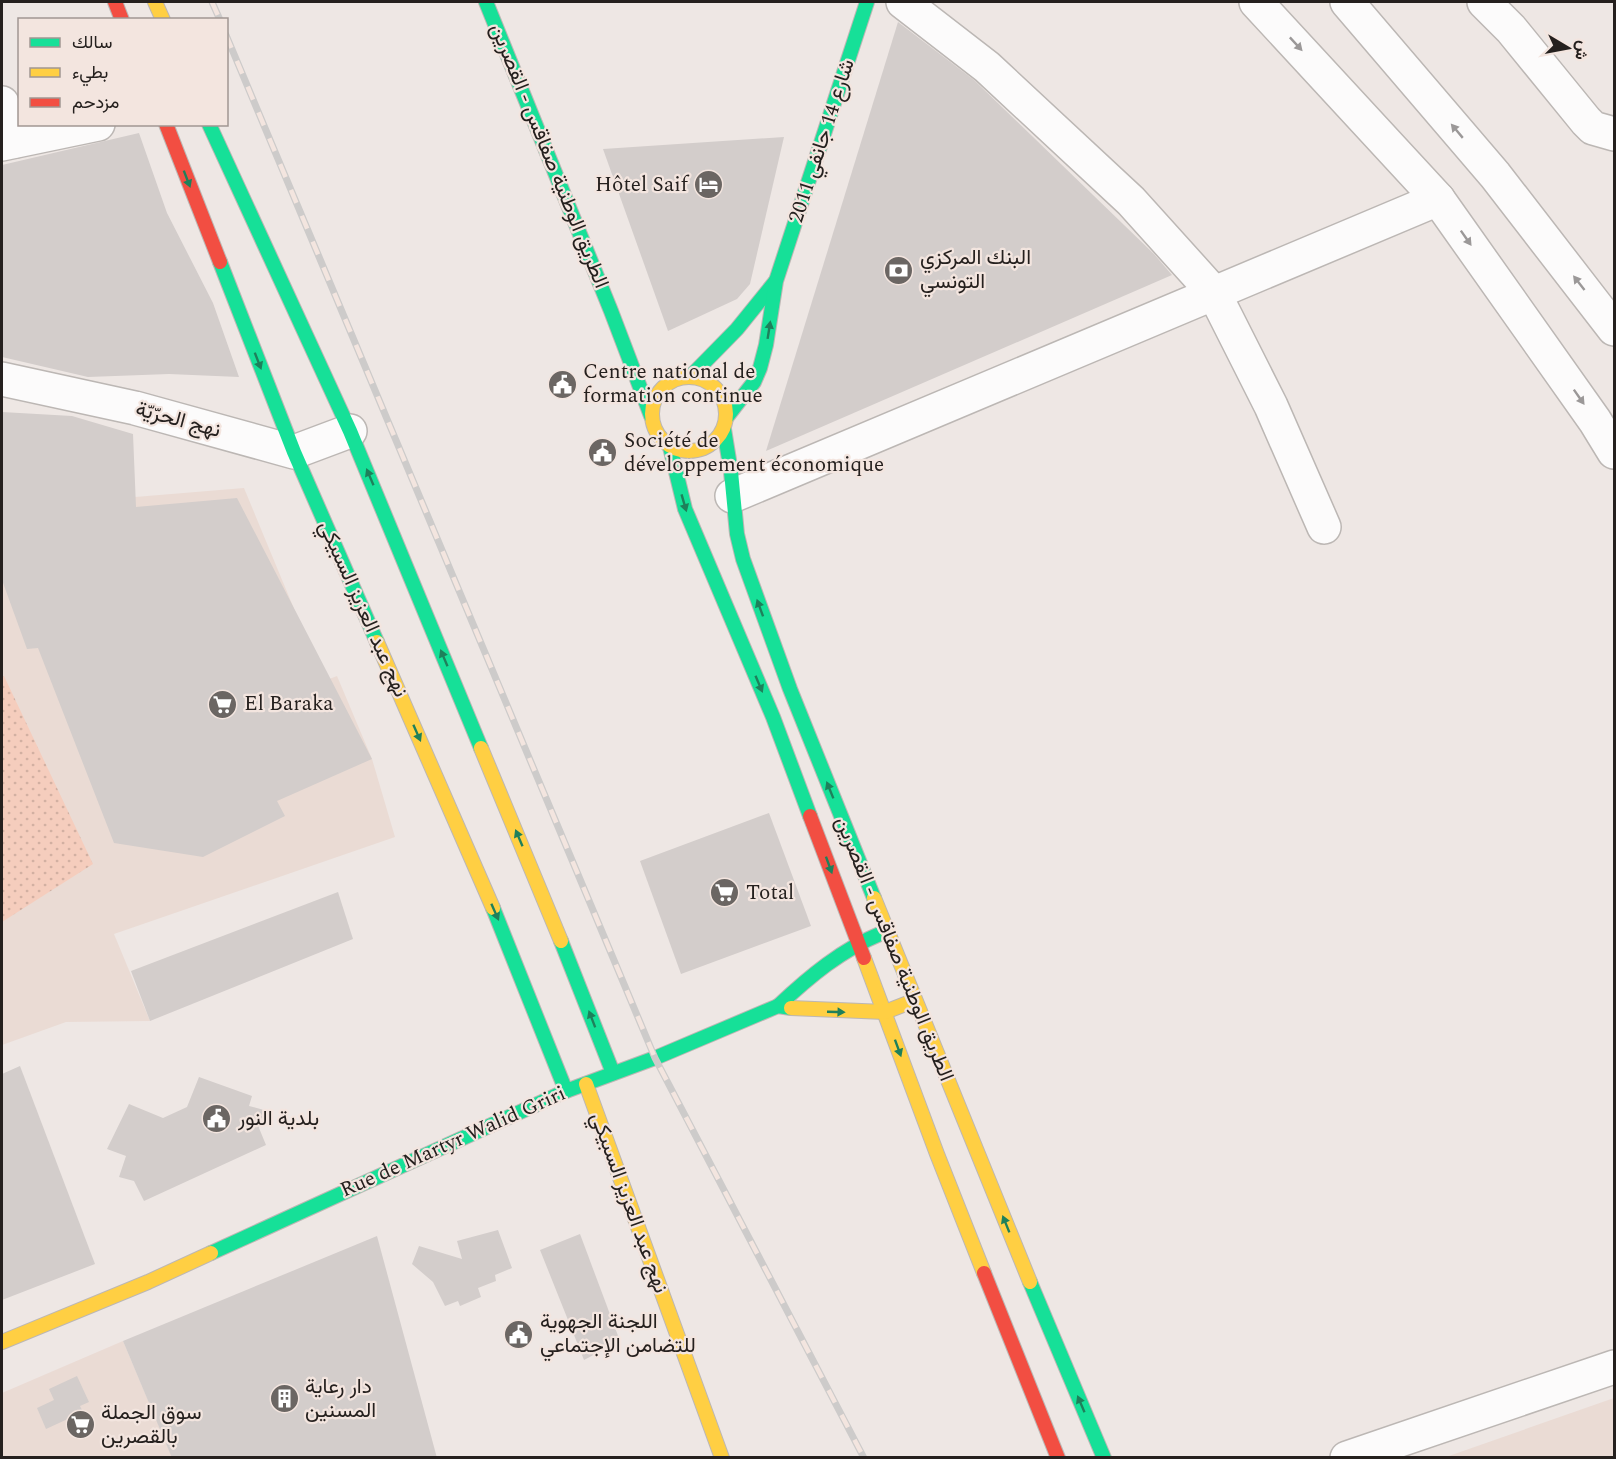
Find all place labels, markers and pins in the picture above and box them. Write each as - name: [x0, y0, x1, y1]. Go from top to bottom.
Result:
- place label: Hôtel Saif: [595, 169, 690, 201]
- hotel icon: Hôtel Saif: [693, 169, 725, 201]
- place label: البنك المركزي التونسي: [920, 242, 1031, 298]
- bank icon: البنك المركزي التونسي: [883, 254, 915, 286]
- place label: Centre national de formation continue: [583, 356, 763, 412]
- public building icon: Centre national de formation continue: [546, 368, 578, 400]
- place label: Société de développement économique: [624, 425, 884, 481]
- public building icon: Société de développement économique: [587, 437, 619, 469]
- supermarket icon: El Baraka: [207, 688, 239, 720]
- place label: El Baraka: [244, 688, 334, 720]
- supermarket icon: Total: [709, 877, 741, 909]
- place label: Total: [746, 877, 794, 909]
- public building icon: بلدية النور: [201, 1103, 233, 1135]
- place label: بلدية النور: [237, 1103, 319, 1135]
- place label: اللجنة الجهوية للتضامن الإجتماعي: [540, 1306, 696, 1362]
- public building icon: اللجنة الجهوية للتضامن الإجتماعي: [503, 1318, 535, 1350]
- place label: دار رعاية المسنين: [305, 1371, 376, 1427]
- building icon: دار رعاية المسنين: [268, 1383, 300, 1415]
- place label: سوق الجملة بالقصرين: [101, 1397, 202, 1453]
- supermarket icon: سوق الجملة بالقصرين: [64, 1409, 96, 1441]

